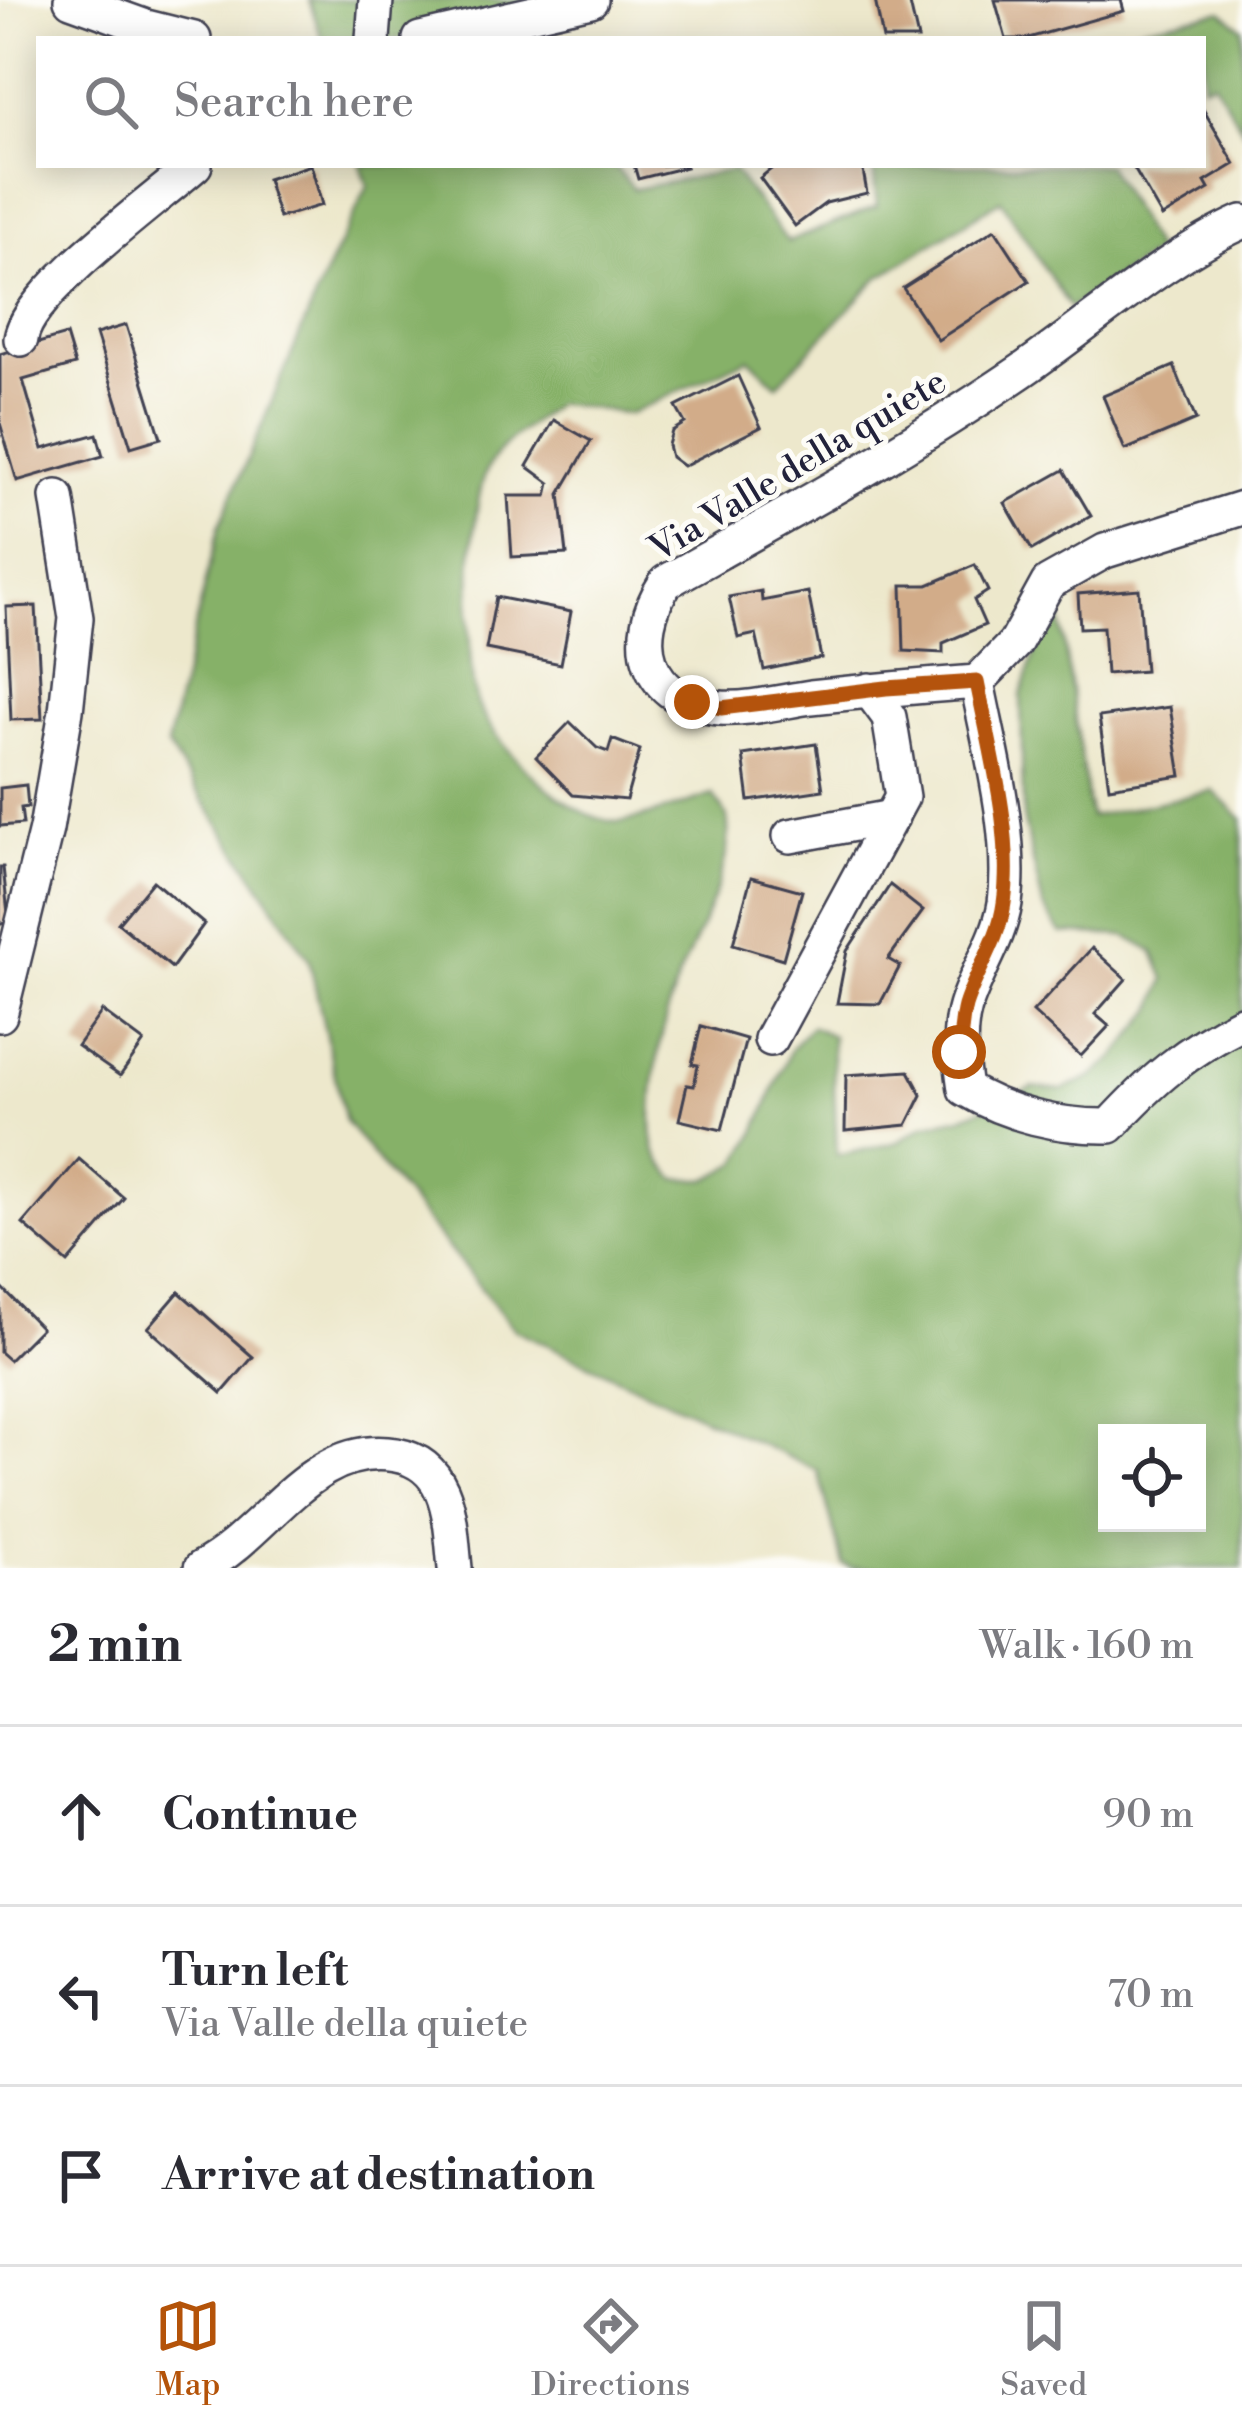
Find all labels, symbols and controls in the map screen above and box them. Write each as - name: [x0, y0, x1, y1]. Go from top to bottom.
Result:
- search box: [36, 36, 1206, 168]
- icon: search: [78, 69, 144, 135]
- text: Search here: [174, 74, 414, 131]
- street label: Via Valle della quiete: [641, 360, 955, 573]
- route end: [665, 675, 719, 729]
- route start: [932, 1025, 986, 1079]
- map controls: [1098, 1424, 1206, 1532]
- button: locate: [1098, 1424, 1206, 1532]
- text: 2 min: [48, 1614, 182, 1678]
- text: Walk · 160 m: [980, 1622, 1194, 1671]
- icon: ahead: [48, 1783, 114, 1849]
- text: Continue: [162, 1787, 358, 1844]
- text: 90 m: [1102, 1791, 1194, 1840]
- text: Turn left: [162, 1943, 348, 2000]
- icon: left: [48, 1963, 114, 2029]
- text: 70 m: [1107, 1971, 1194, 2020]
- text: Via Valle della quiete: [162, 2000, 528, 2049]
- icon: arrive: [48, 2143, 114, 2209]
- text: Arrive at destination: [162, 2147, 595, 2204]
- tab: Map: [155, 2293, 221, 2406]
- tab: Directions: [531, 2293, 690, 2406]
- tab: Saved: [1000, 2293, 1087, 2406]

